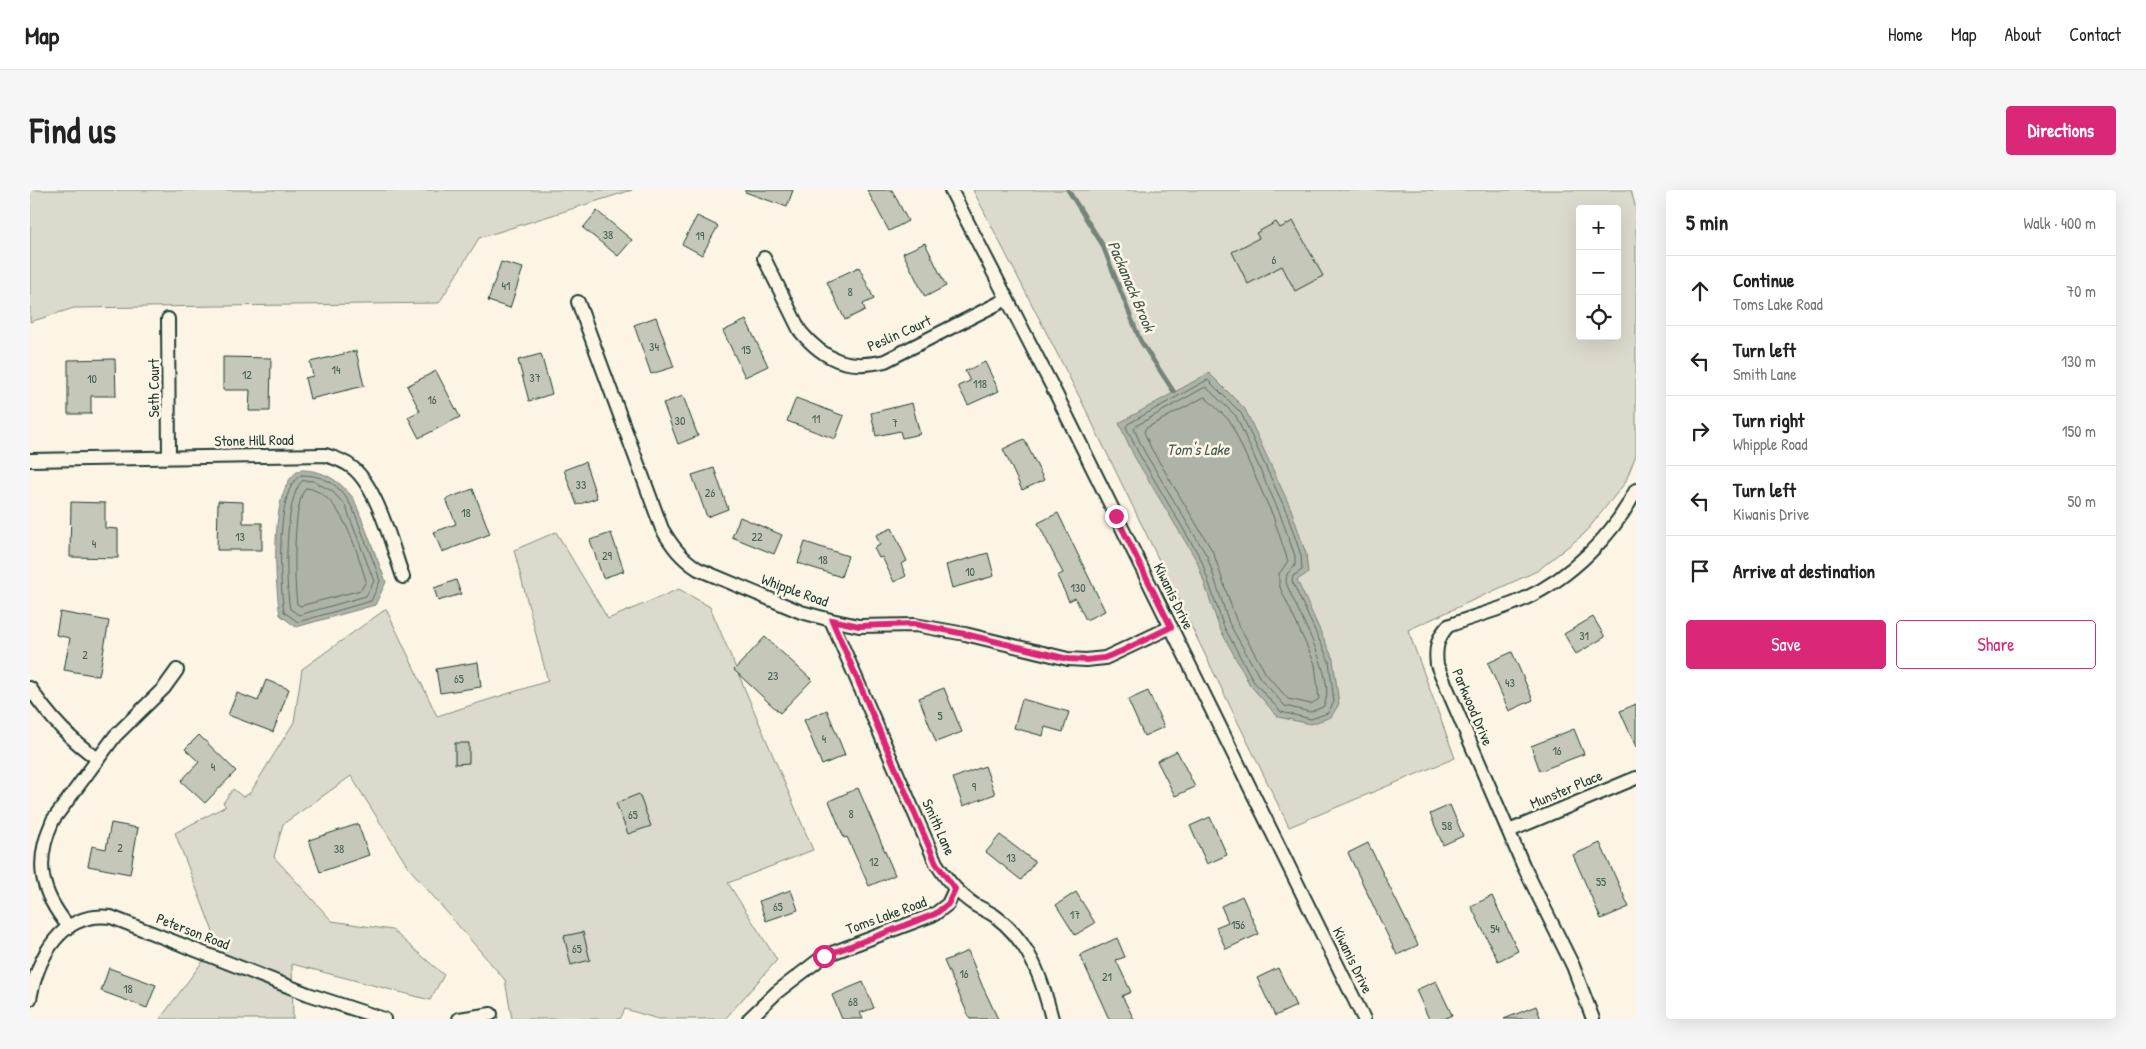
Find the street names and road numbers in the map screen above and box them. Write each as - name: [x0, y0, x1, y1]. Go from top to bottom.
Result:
- street label: Peslin Court: [864, 309, 935, 356]
- street label: Seth Court: [143, 358, 164, 417]
- street label: Stone Hill Road: [214, 429, 294, 451]
- street label: Kiwanis Drive: [1149, 559, 1199, 633]
- street label: Whipple Road: [759, 568, 831, 612]
- street label: Parkwood Drive: [1447, 665, 1499, 749]
- street label: Munster Place: [1527, 764, 1605, 814]
- street label: Smith Lane: [917, 796, 961, 859]
- street label: Toms Lake Road: [843, 891, 929, 939]
- street label: Peterson Road: [153, 907, 233, 955]
- street label: Kiwanis Drive: [1328, 923, 1378, 997]

